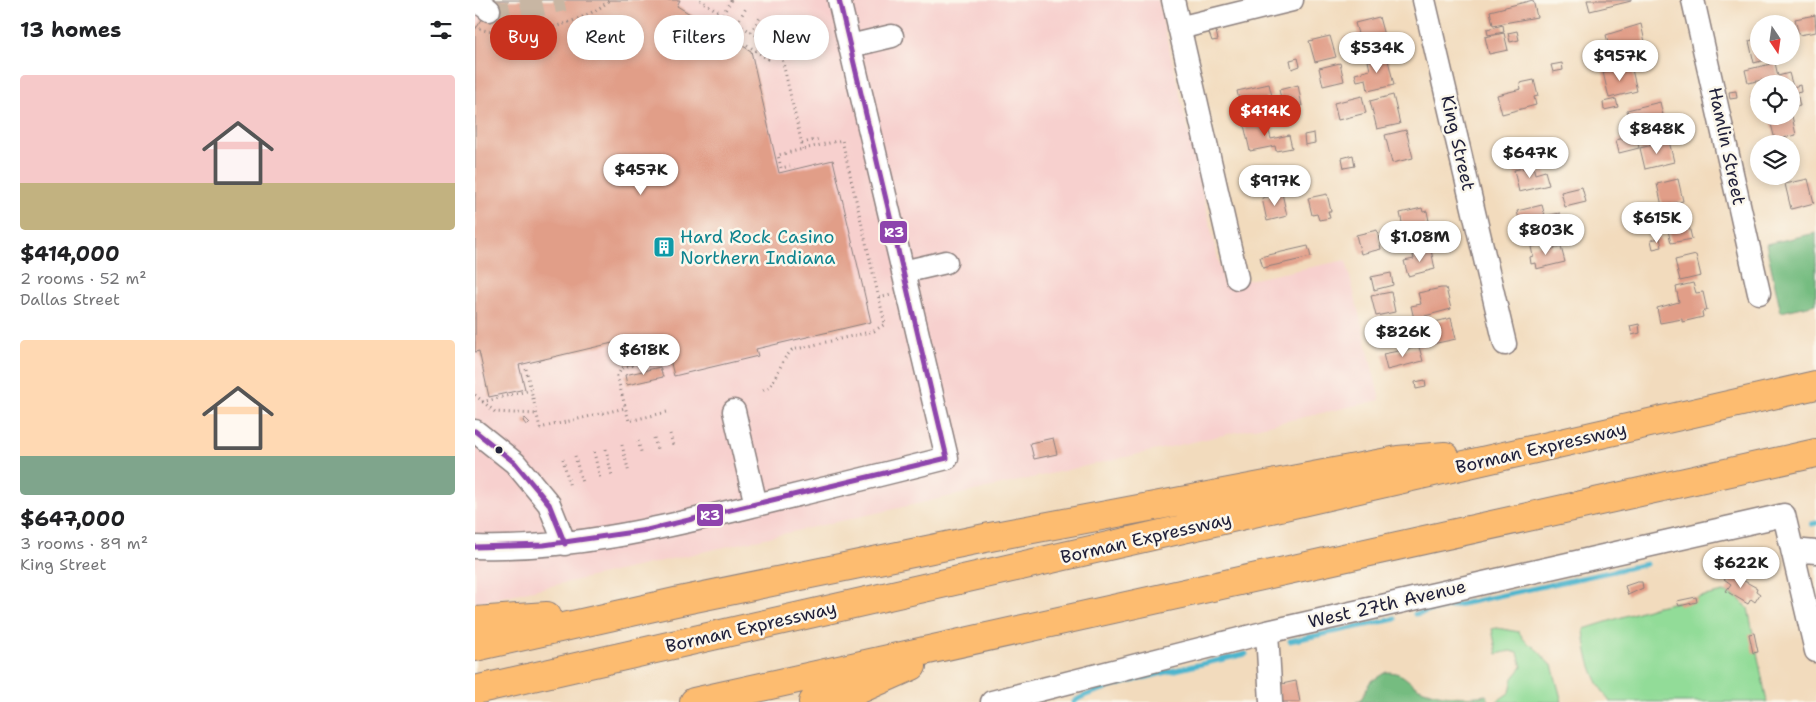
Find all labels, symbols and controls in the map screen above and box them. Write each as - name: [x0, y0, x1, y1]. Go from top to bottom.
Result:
- chip: Buy: [490, 15, 557, 60]
- chip: Rent: [567, 15, 644, 60]
- chip: Filters: [654, 15, 744, 60]
- chip: New: [754, 15, 829, 60]
- north arrow: [1750, 15, 1800, 65]
- map controls: [1750, 15, 1800, 185]
- text: 13 homes: [20, 16, 121, 44]
- icon: filters: [427, 16, 455, 44]
- pin: $534K: [1342, 32, 1412, 74]
- text: $534K: [1350, 37, 1404, 58]
- pin: $957K: [1585, 39, 1655, 82]
- text: $957K: [1593, 45, 1647, 66]
- button: locate: [1750, 75, 1800, 125]
- street label: Hamlin Street: [1703, 85, 1751, 207]
- street label: King Street: [1435, 93, 1481, 193]
- pin: $414K: [1230, 94, 1300, 137]
- text: $414K: [1240, 100, 1290, 121]
- icon: home: [193, 108, 283, 198]
- pin: $848K: [1622, 112, 1692, 155]
- text: $848K: [1629, 118, 1685, 139]
- button: layers: [1750, 135, 1800, 185]
- pin: $647K: [1495, 136, 1565, 179]
- text: $647K: [1503, 142, 1557, 163]
- pin: $457K: [606, 154, 676, 196]
- text: $457K: [614, 159, 668, 180]
- pin: $917K: [1240, 164, 1310, 207]
- text: $917K: [1250, 170, 1300, 191]
- pin: $615K: [1622, 202, 1692, 244]
- text: $615K: [1632, 207, 1682, 228]
- pin: $803K: [1511, 214, 1581, 256]
- text: $803K: [1518, 219, 1574, 240]
- line badge: R3: [879, 220, 908, 244]
- pin: $1.08M: [1379, 220, 1461, 263]
- text: R3: [884, 223, 904, 241]
- place label: Hard Rock Casino Northern Indiana: [680, 225, 836, 270]
- text: $1.08M: [1390, 226, 1450, 247]
- building icon: Hard Rock Casino Northern Indiana: [652, 235, 676, 259]
- text: $414,000: [20, 240, 120, 268]
- text: 2 rooms · 52 m²: [20, 268, 147, 289]
- text: Dallas Street: [20, 289, 120, 310]
- pin: $826K: [1368, 316, 1438, 358]
- text: $826K: [1375, 321, 1431, 342]
- pin: $618K: [609, 334, 679, 376]
- text: $618K: [619, 339, 669, 360]
- icon: home: [193, 373, 283, 463]
- street label: Borman Expressway: [1453, 417, 1629, 479]
- unlabelled marker: [494, 445, 504, 455]
- line badge: R3: [696, 503, 724, 527]
- text: $647,000: [20, 505, 125, 533]
- text: R3: [700, 506, 720, 524]
- street label: Borman Expressway: [1058, 507, 1234, 569]
- text: 3 rooms · 89 m²: [20, 533, 148, 554]
- pin: $622K: [1706, 546, 1776, 589]
- text: $622K: [1714, 552, 1768, 573]
- text: King Street: [20, 554, 106, 575]
- street label: West 27th Avenue: [1306, 574, 1468, 634]
- street label: Borman Expressway: [663, 596, 839, 658]

